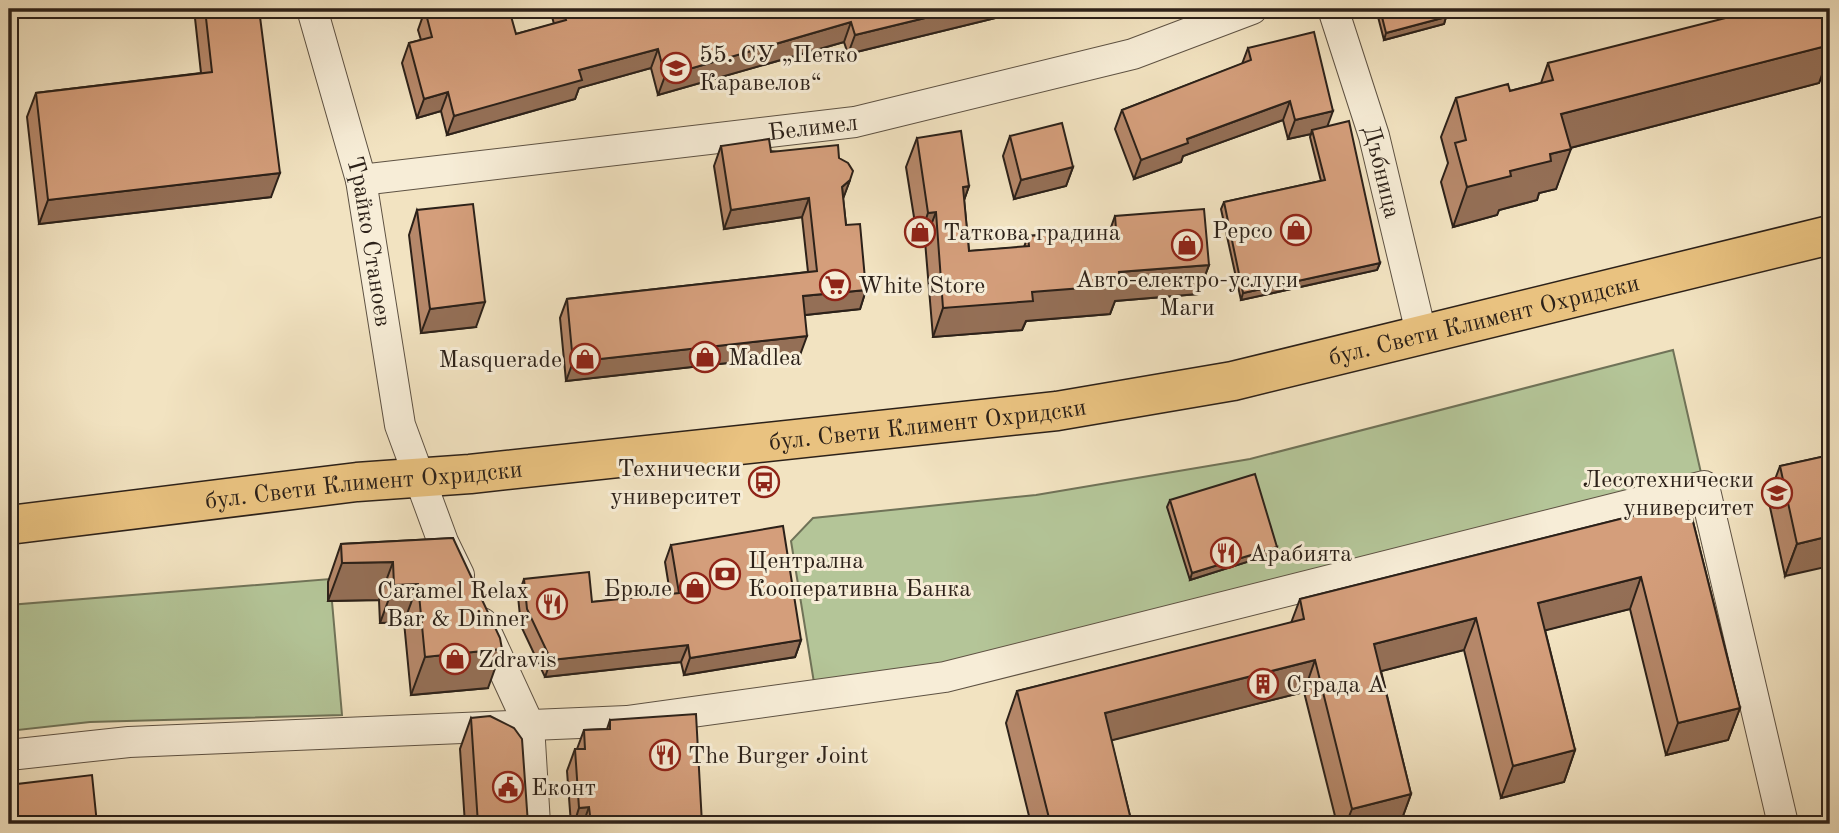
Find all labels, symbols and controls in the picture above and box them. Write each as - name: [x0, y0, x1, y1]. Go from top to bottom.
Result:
- place label: 55. СУ „Петко Каравелов“: [699, 44, 858, 96]
- school or university icon: 55. СУ „Петко Каравелов“: [659, 51, 693, 85]
- street label: Белимел: [767, 112, 859, 146]
- street label: Дъбница: [1357, 123, 1403, 221]
- street label: Трайко Станоев: [341, 154, 394, 328]
- shop icon: Pepco: [1279, 213, 1313, 247]
- shop icon: Таткова градина: [903, 215, 937, 249]
- place label: Pepco: [1212, 220, 1273, 244]
- place label: Таткова градина: [943, 222, 1121, 246]
- shop icon: Авто-електро-услуги Маги: [1170, 228, 1204, 262]
- supermarket icon: White Store: [818, 268, 852, 302]
- place label: Авто-електро-услуги Маги: [1076, 269, 1298, 321]
- street label: бул. Свети Климент Охридски: [1326, 272, 1642, 371]
- place label: White Store: [858, 275, 985, 299]
- shop icon: Madlea: [688, 340, 722, 374]
- shop icon: Masquerade: [568, 342, 602, 376]
- place label: Madlea: [728, 347, 802, 371]
- place label: Masquerade: [438, 349, 562, 373]
- street label: бул. Свети Климент Охридски: [768, 396, 1088, 456]
- street label: бул. Свети Климент Охридски: [204, 458, 524, 515]
- place label: Технически университет: [610, 458, 741, 510]
- bus stop icon: Технически университет: [747, 465, 781, 499]
- place label: Лесотехнически университет: [1583, 469, 1754, 521]
- school or university icon: Лесотехнически университет: [1760, 476, 1794, 510]
- restaurant icon: Арабията: [1209, 536, 1243, 570]
- place label: Арабията: [1249, 543, 1352, 567]
- place label: Централна Кооперативна Банка: [748, 550, 971, 602]
- bank icon: Централна Кооперативна Банка: [708, 557, 742, 591]
- shop icon: Брюле: [678, 571, 712, 605]
- place label: Брюле: [604, 578, 672, 602]
- place label: Caramel Relax Bar & Dinner: [377, 580, 529, 632]
- restaurant icon: Caramel Relax Bar & Dinner: [535, 587, 569, 621]
- shop icon: Zdravis: [438, 642, 472, 676]
- place label: Zdravis: [478, 649, 557, 673]
- building icon: Сграда А: [1246, 667, 1280, 701]
- place label: Сграда А: [1286, 674, 1386, 698]
- restaurant icon: The Burger Joint: [648, 738, 682, 772]
- place label: The Burger Joint: [688, 745, 868, 769]
- public building icon: Еконт: [491, 770, 525, 804]
- place label: Еконт: [531, 777, 596, 801]

